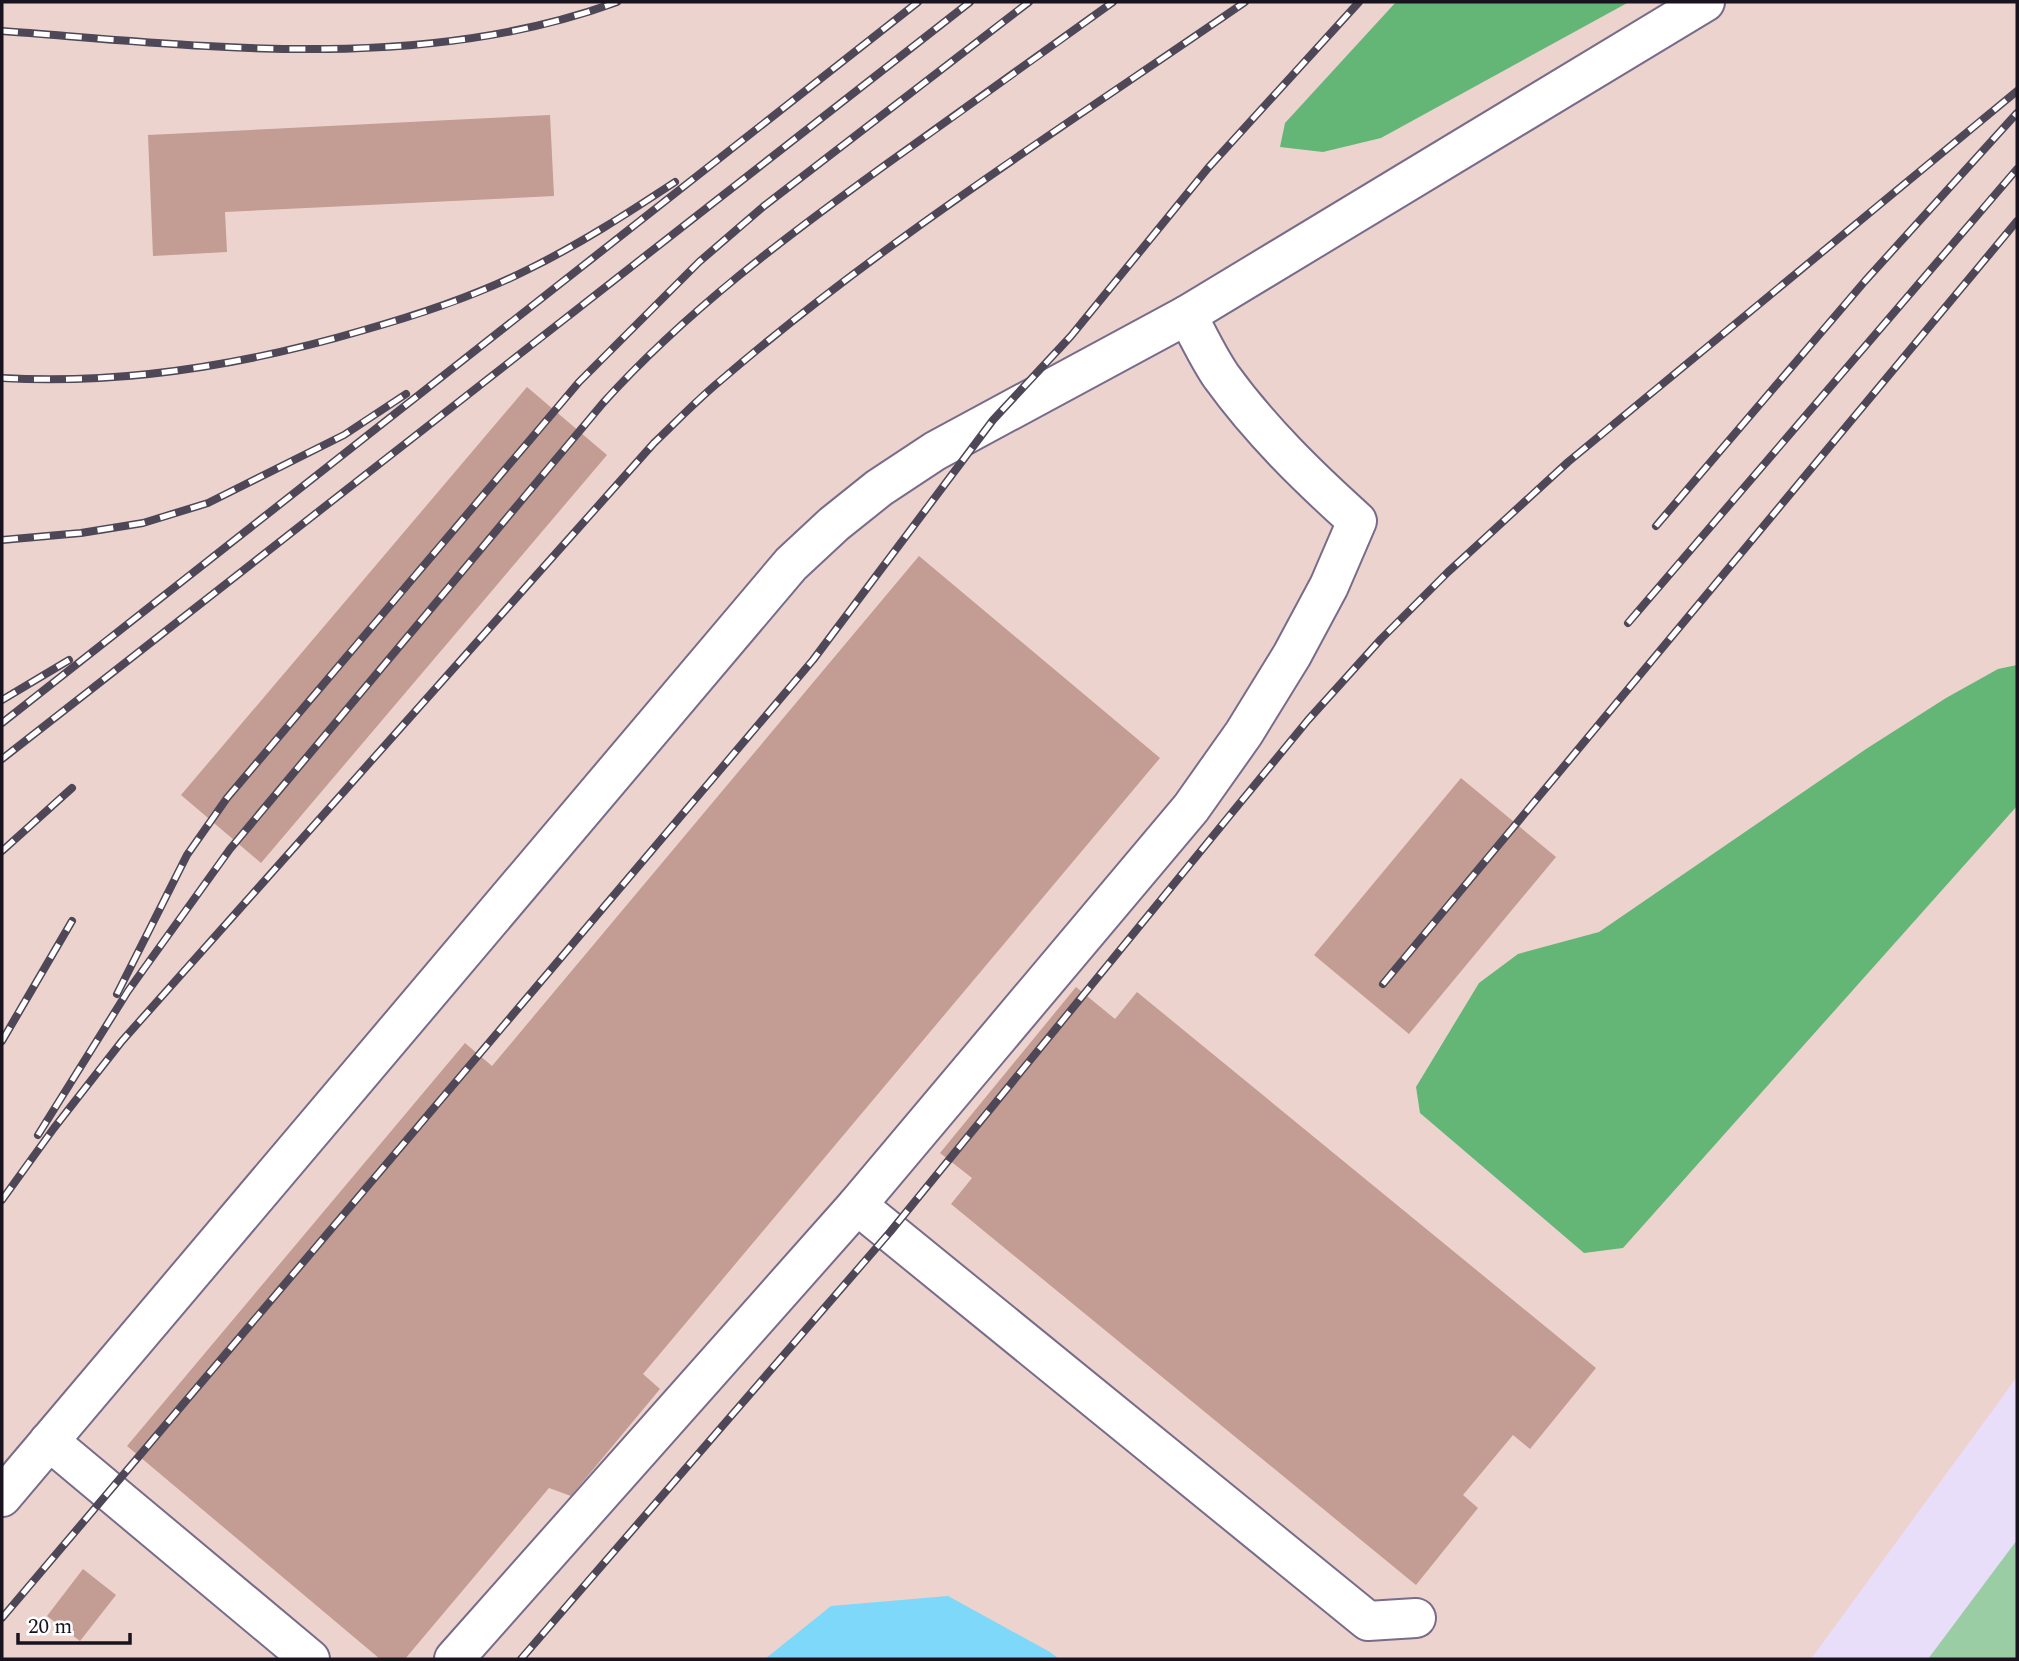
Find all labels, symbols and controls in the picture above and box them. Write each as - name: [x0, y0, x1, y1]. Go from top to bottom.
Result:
- scale bar: [18, 1602, 130, 1646]
- text: 20 m: [28, 1611, 72, 1643]

